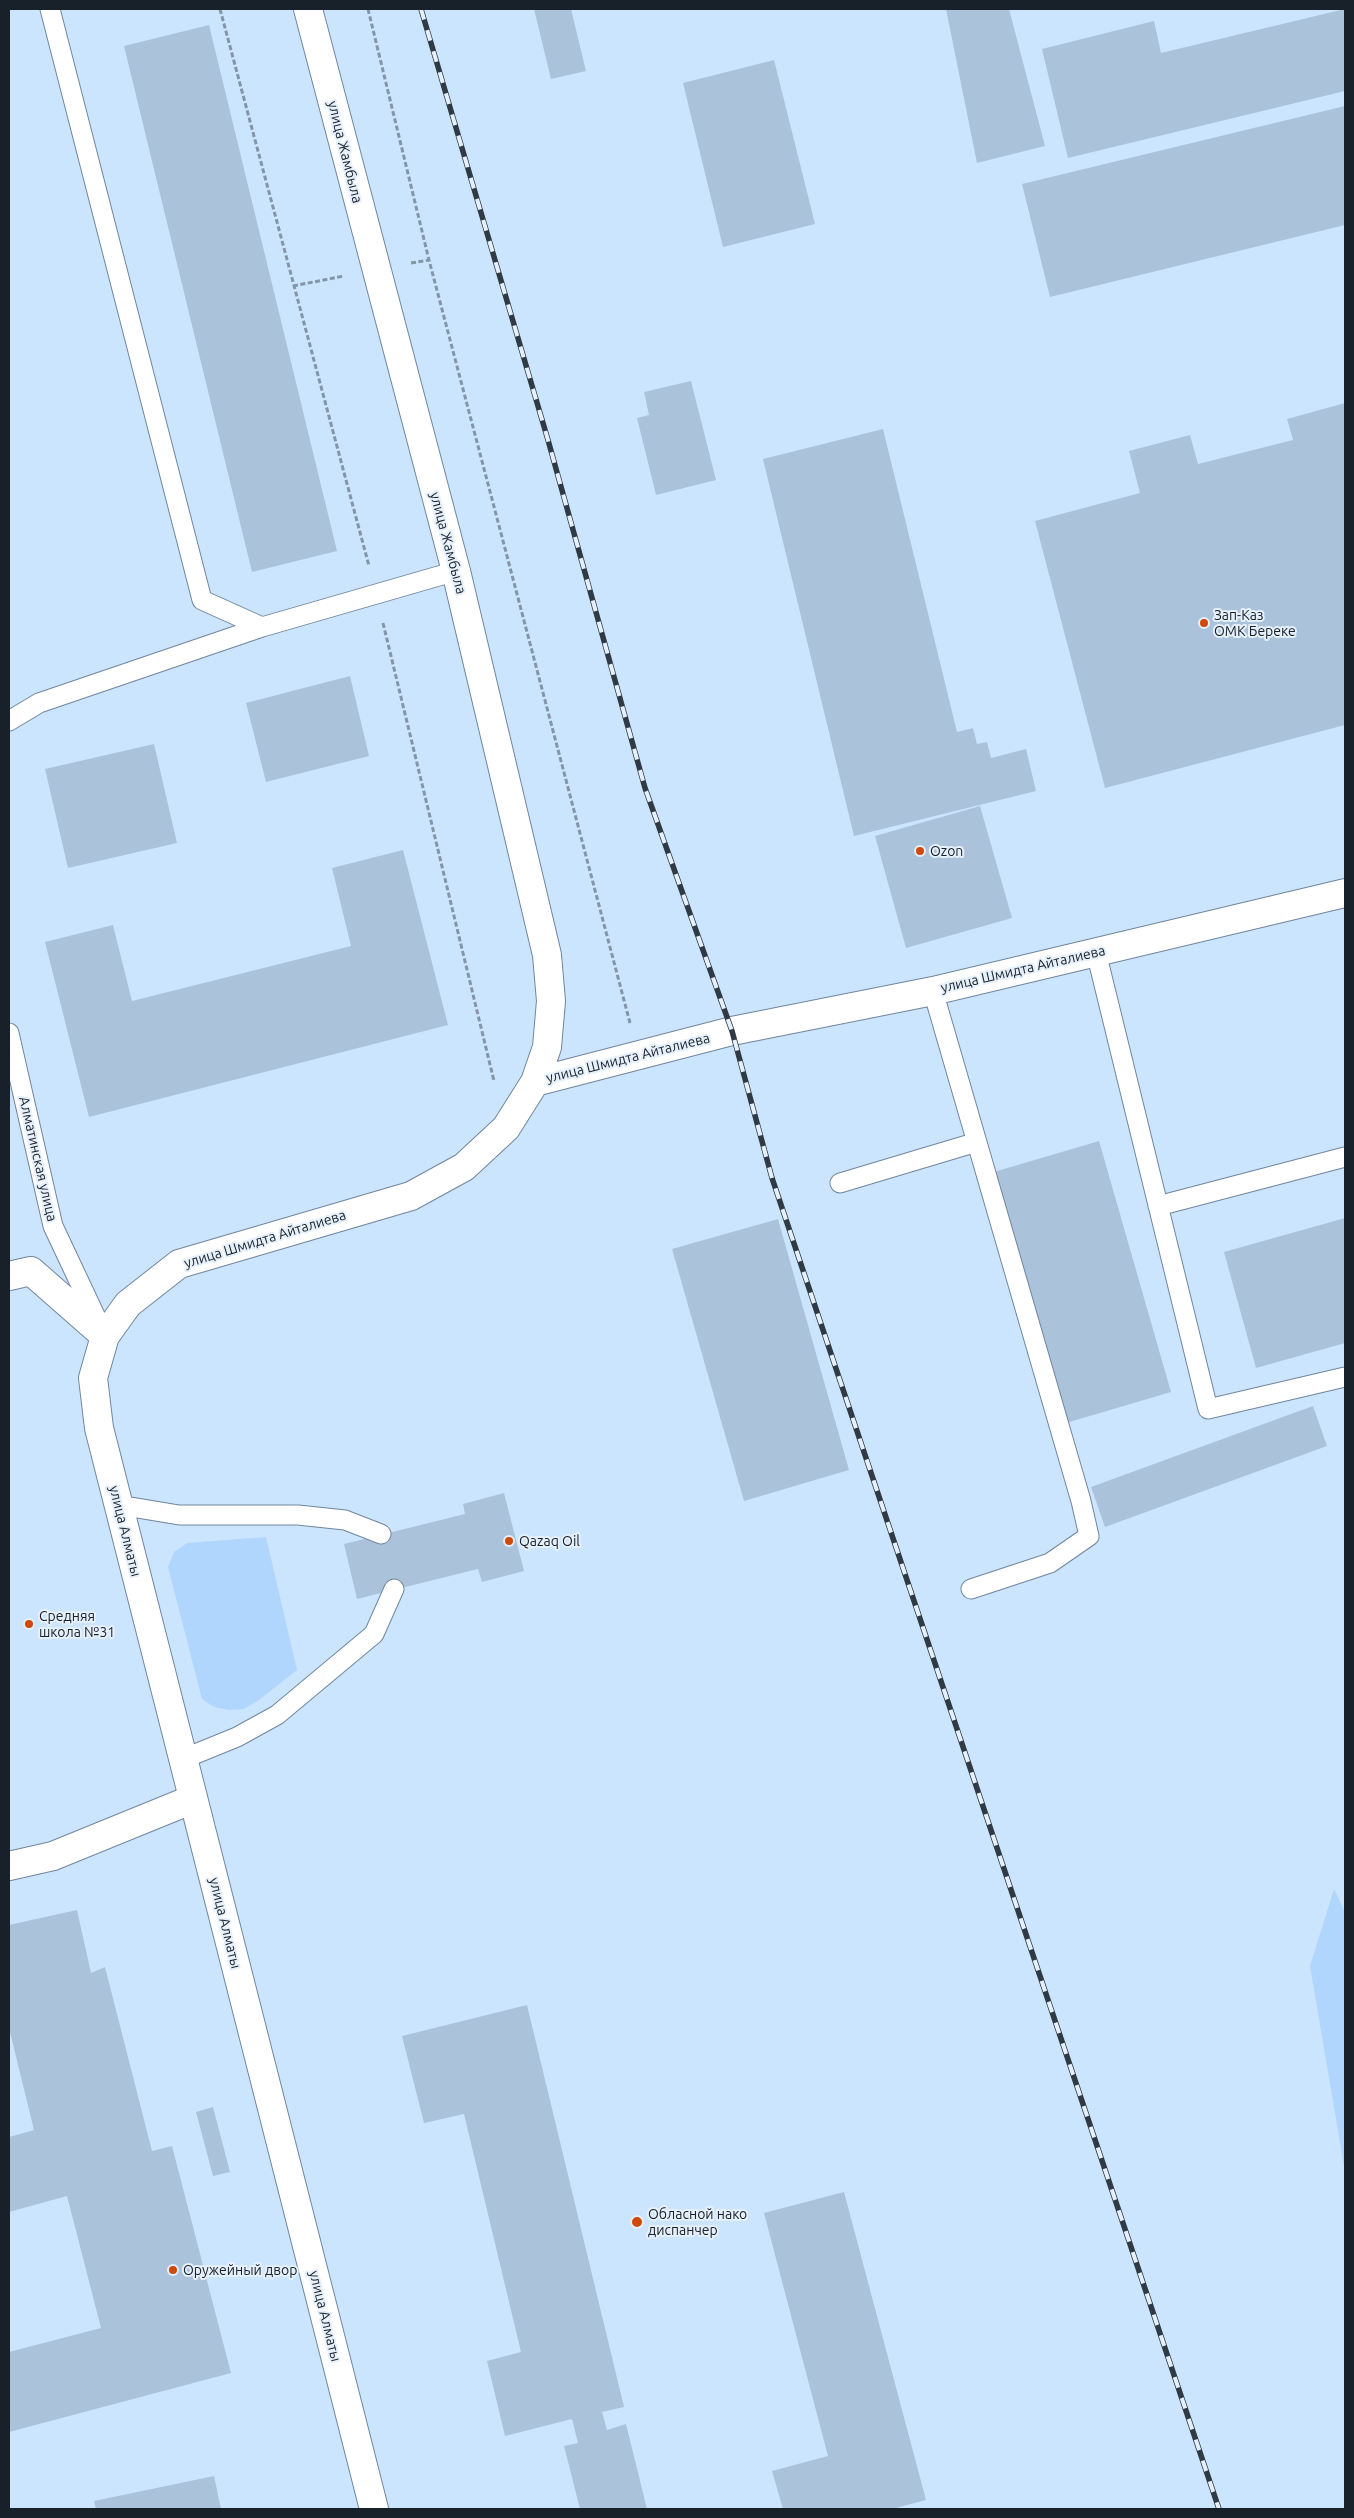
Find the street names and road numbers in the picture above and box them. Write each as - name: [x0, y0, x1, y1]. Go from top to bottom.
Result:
- street label: улица Жамбыла: [324, 99, 366, 205]
- street label: улица Жамбыла: [426, 490, 470, 596]
- street label: улица Шмидта Айталиева: [939, 942, 1107, 996]
- street label: улица Шмидта Айталиева: [544, 1029, 712, 1087]
- street label: Алматинская улица: [15, 1095, 61, 1223]
- street label: улица Шмидта Айталиева: [182, 1206, 348, 1272]
- street label: улица Алматы: [106, 1484, 144, 1578]
- street label: улица Алматы: [206, 1876, 244, 1970]
- street label: улица Алматы: [306, 2269, 344, 2363]

